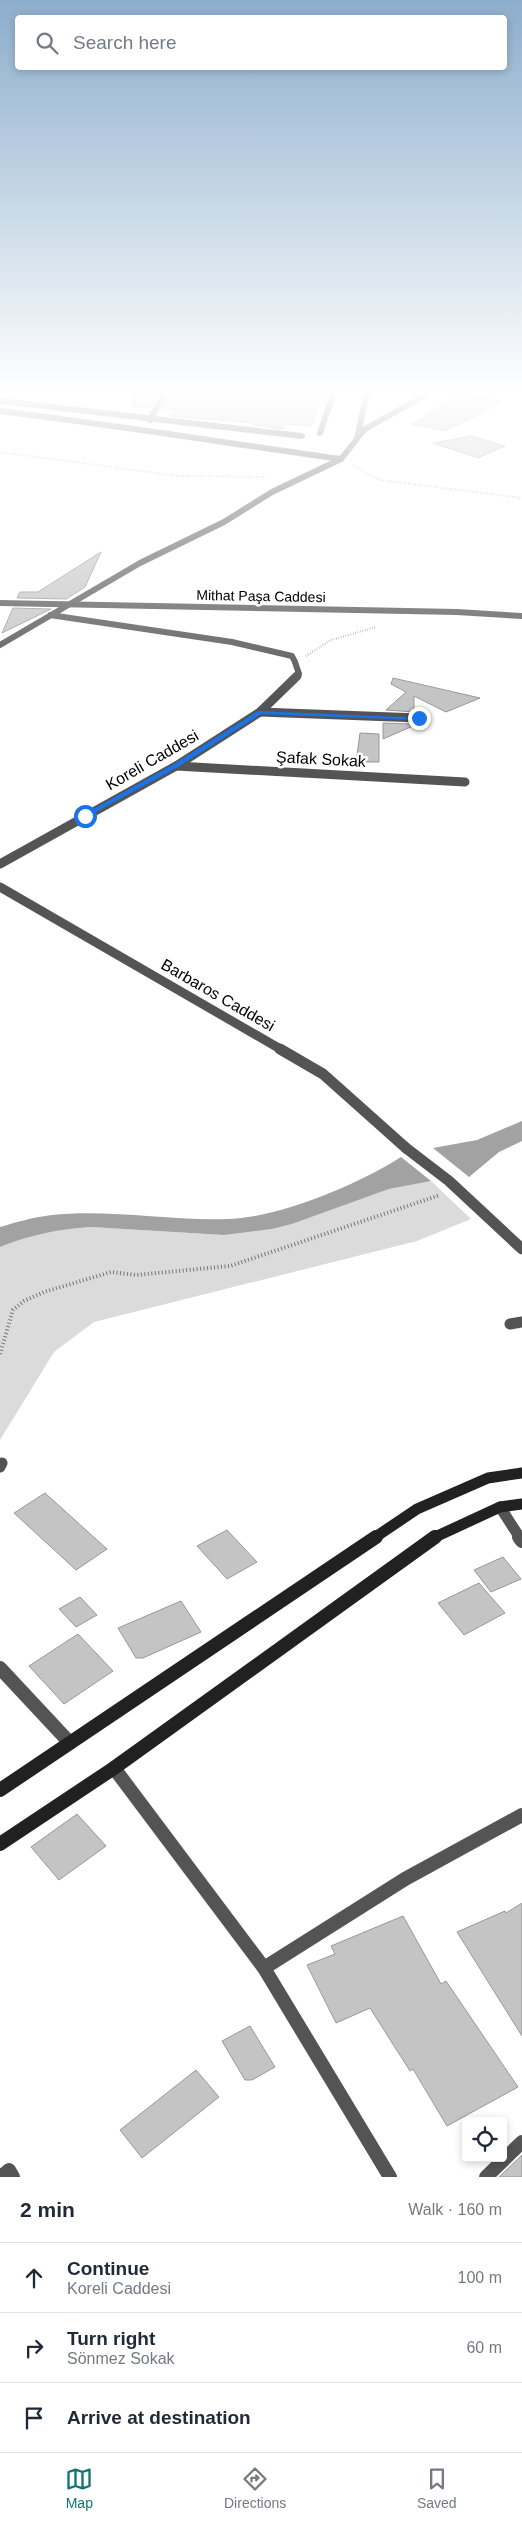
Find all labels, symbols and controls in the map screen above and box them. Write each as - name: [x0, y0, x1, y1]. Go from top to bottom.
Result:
- search box: [15, 15, 507, 70]
- icon: search: [33, 29, 61, 57]
- text: Search here: [73, 32, 177, 53]
- street label: Mithat Paşa Caddesi: [196, 587, 326, 605]
- route end: [408, 707, 431, 730]
- street label: Koreli Caddesi: [103, 727, 201, 793]
- street label: Şafak Sokak: [276, 748, 367, 770]
- route start: [74, 805, 97, 828]
- street label: Barbaros Caddesi: [158, 956, 278, 1034]
- map controls: [462, 2117, 507, 2162]
- button: locate: [462, 2117, 507, 2162]
- text: 2 min: [20, 2198, 75, 2221]
- text: Walk · 160 m: [408, 2201, 502, 2218]
- text: Continue: [67, 2258, 149, 2279]
- icon: ahead: [20, 2264, 48, 2292]
- text: 100 m: [458, 2269, 502, 2286]
- text: Koreli Caddesi: [67, 2280, 171, 2297]
- text: Turn right: [67, 2328, 155, 2349]
- icon: right: [20, 2334, 48, 2362]
- text: 60 m: [466, 2339, 502, 2356]
- text: Sönmez Sokak: [67, 2350, 175, 2367]
- icon: arrive: [20, 2404, 48, 2432]
- text: Arrive at destination: [67, 2407, 251, 2428]
- tab: Map: [65, 2465, 93, 2511]
- tab: Directions: [224, 2465, 286, 2511]
- tab: Saved: [417, 2465, 457, 2511]

